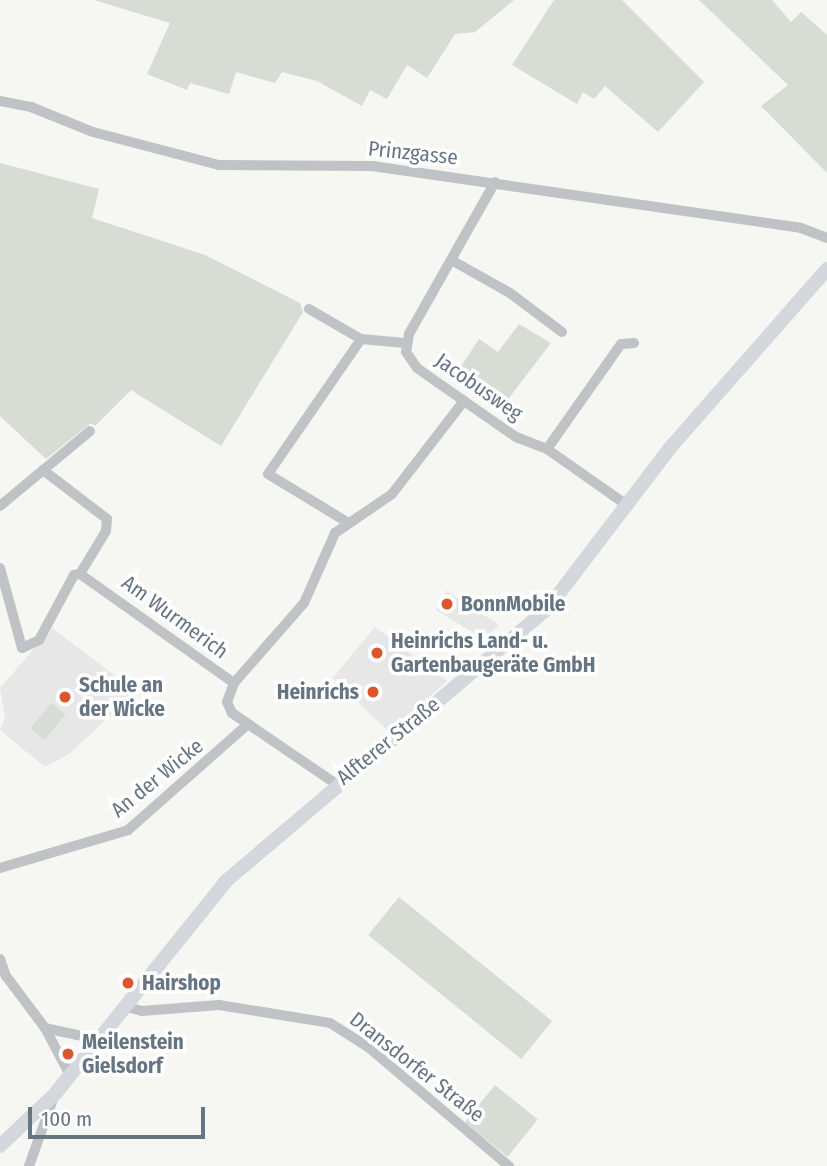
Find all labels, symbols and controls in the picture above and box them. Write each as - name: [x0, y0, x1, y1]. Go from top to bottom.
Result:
- street label: Prinzgasse: [367, 136, 459, 170]
- street label: Jacobusweg: [431, 348, 527, 426]
- street label: Am Wurmerich: [117, 570, 233, 664]
- place label: BonnMobile: [461, 591, 565, 617]
- marker: BonnMobile: [439, 596, 455, 612]
- place label: Heinrichs Land- u. Gartenbaugeräte GmbH: [391, 628, 595, 678]
- marker: Heinrichs Land- u. Gartenbaugeräte GmbH: [369, 645, 385, 661]
- place label: Schule an der Wicke: [79, 672, 165, 722]
- place label: Heinrichs: [277, 679, 359, 705]
- marker: Heinrichs: [365, 684, 381, 700]
- marker: Schule an der Wicke: [57, 689, 73, 705]
- street label: Alfterer Straße: [331, 692, 445, 790]
- street label: An der Wicke: [106, 733, 208, 823]
- place label: Hairshop: [142, 970, 221, 996]
- marker: Hairshop: [120, 975, 136, 991]
- street label: Dransdorfer Straße: [345, 1007, 489, 1127]
- place label: Meilenstein Gielsdorf: [82, 1029, 184, 1079]
- marker: Meilenstein Gielsdorf: [60, 1046, 76, 1062]
- scale bar: [32, 1092, 208, 1136]
- text: 100 m: [41, 1106, 92, 1132]

